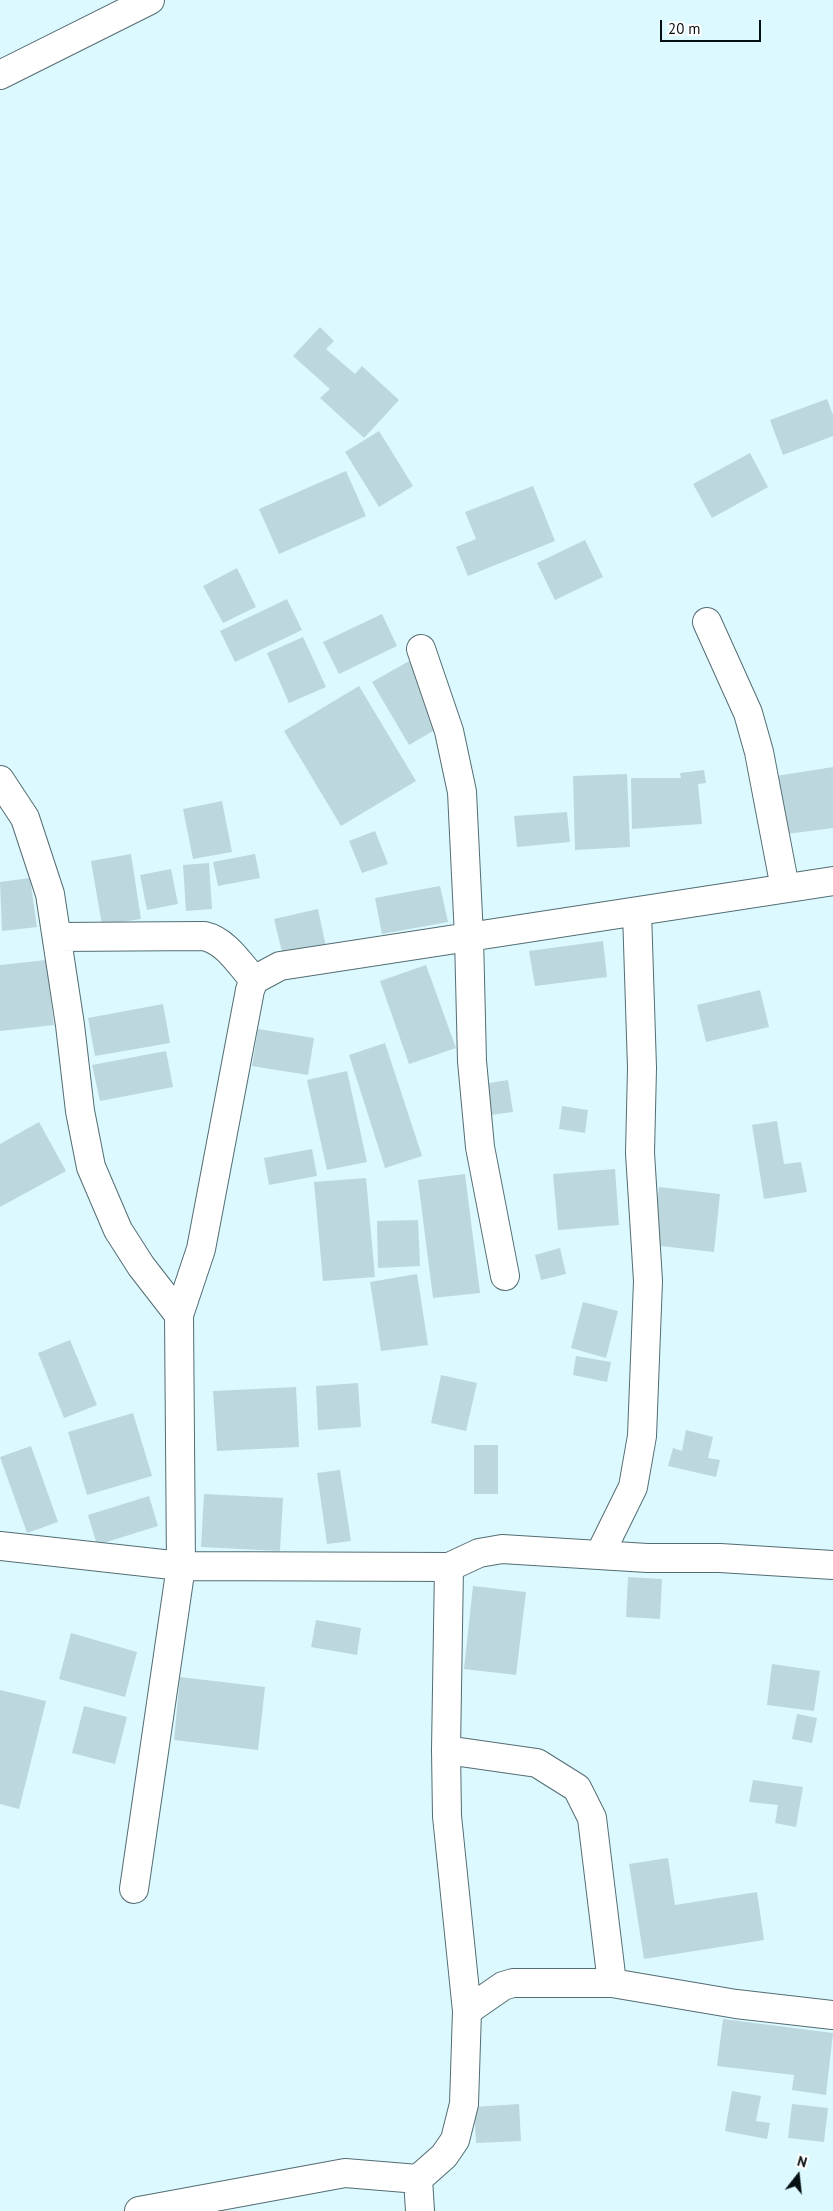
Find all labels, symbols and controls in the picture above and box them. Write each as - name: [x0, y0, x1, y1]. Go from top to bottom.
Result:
- scale bar: [663, 10, 764, 42]
- text: 20 m: [668, 19, 701, 38]
- north arrow: [773, 2151, 823, 2201]
- text: N: [795, 2152, 809, 2171]

